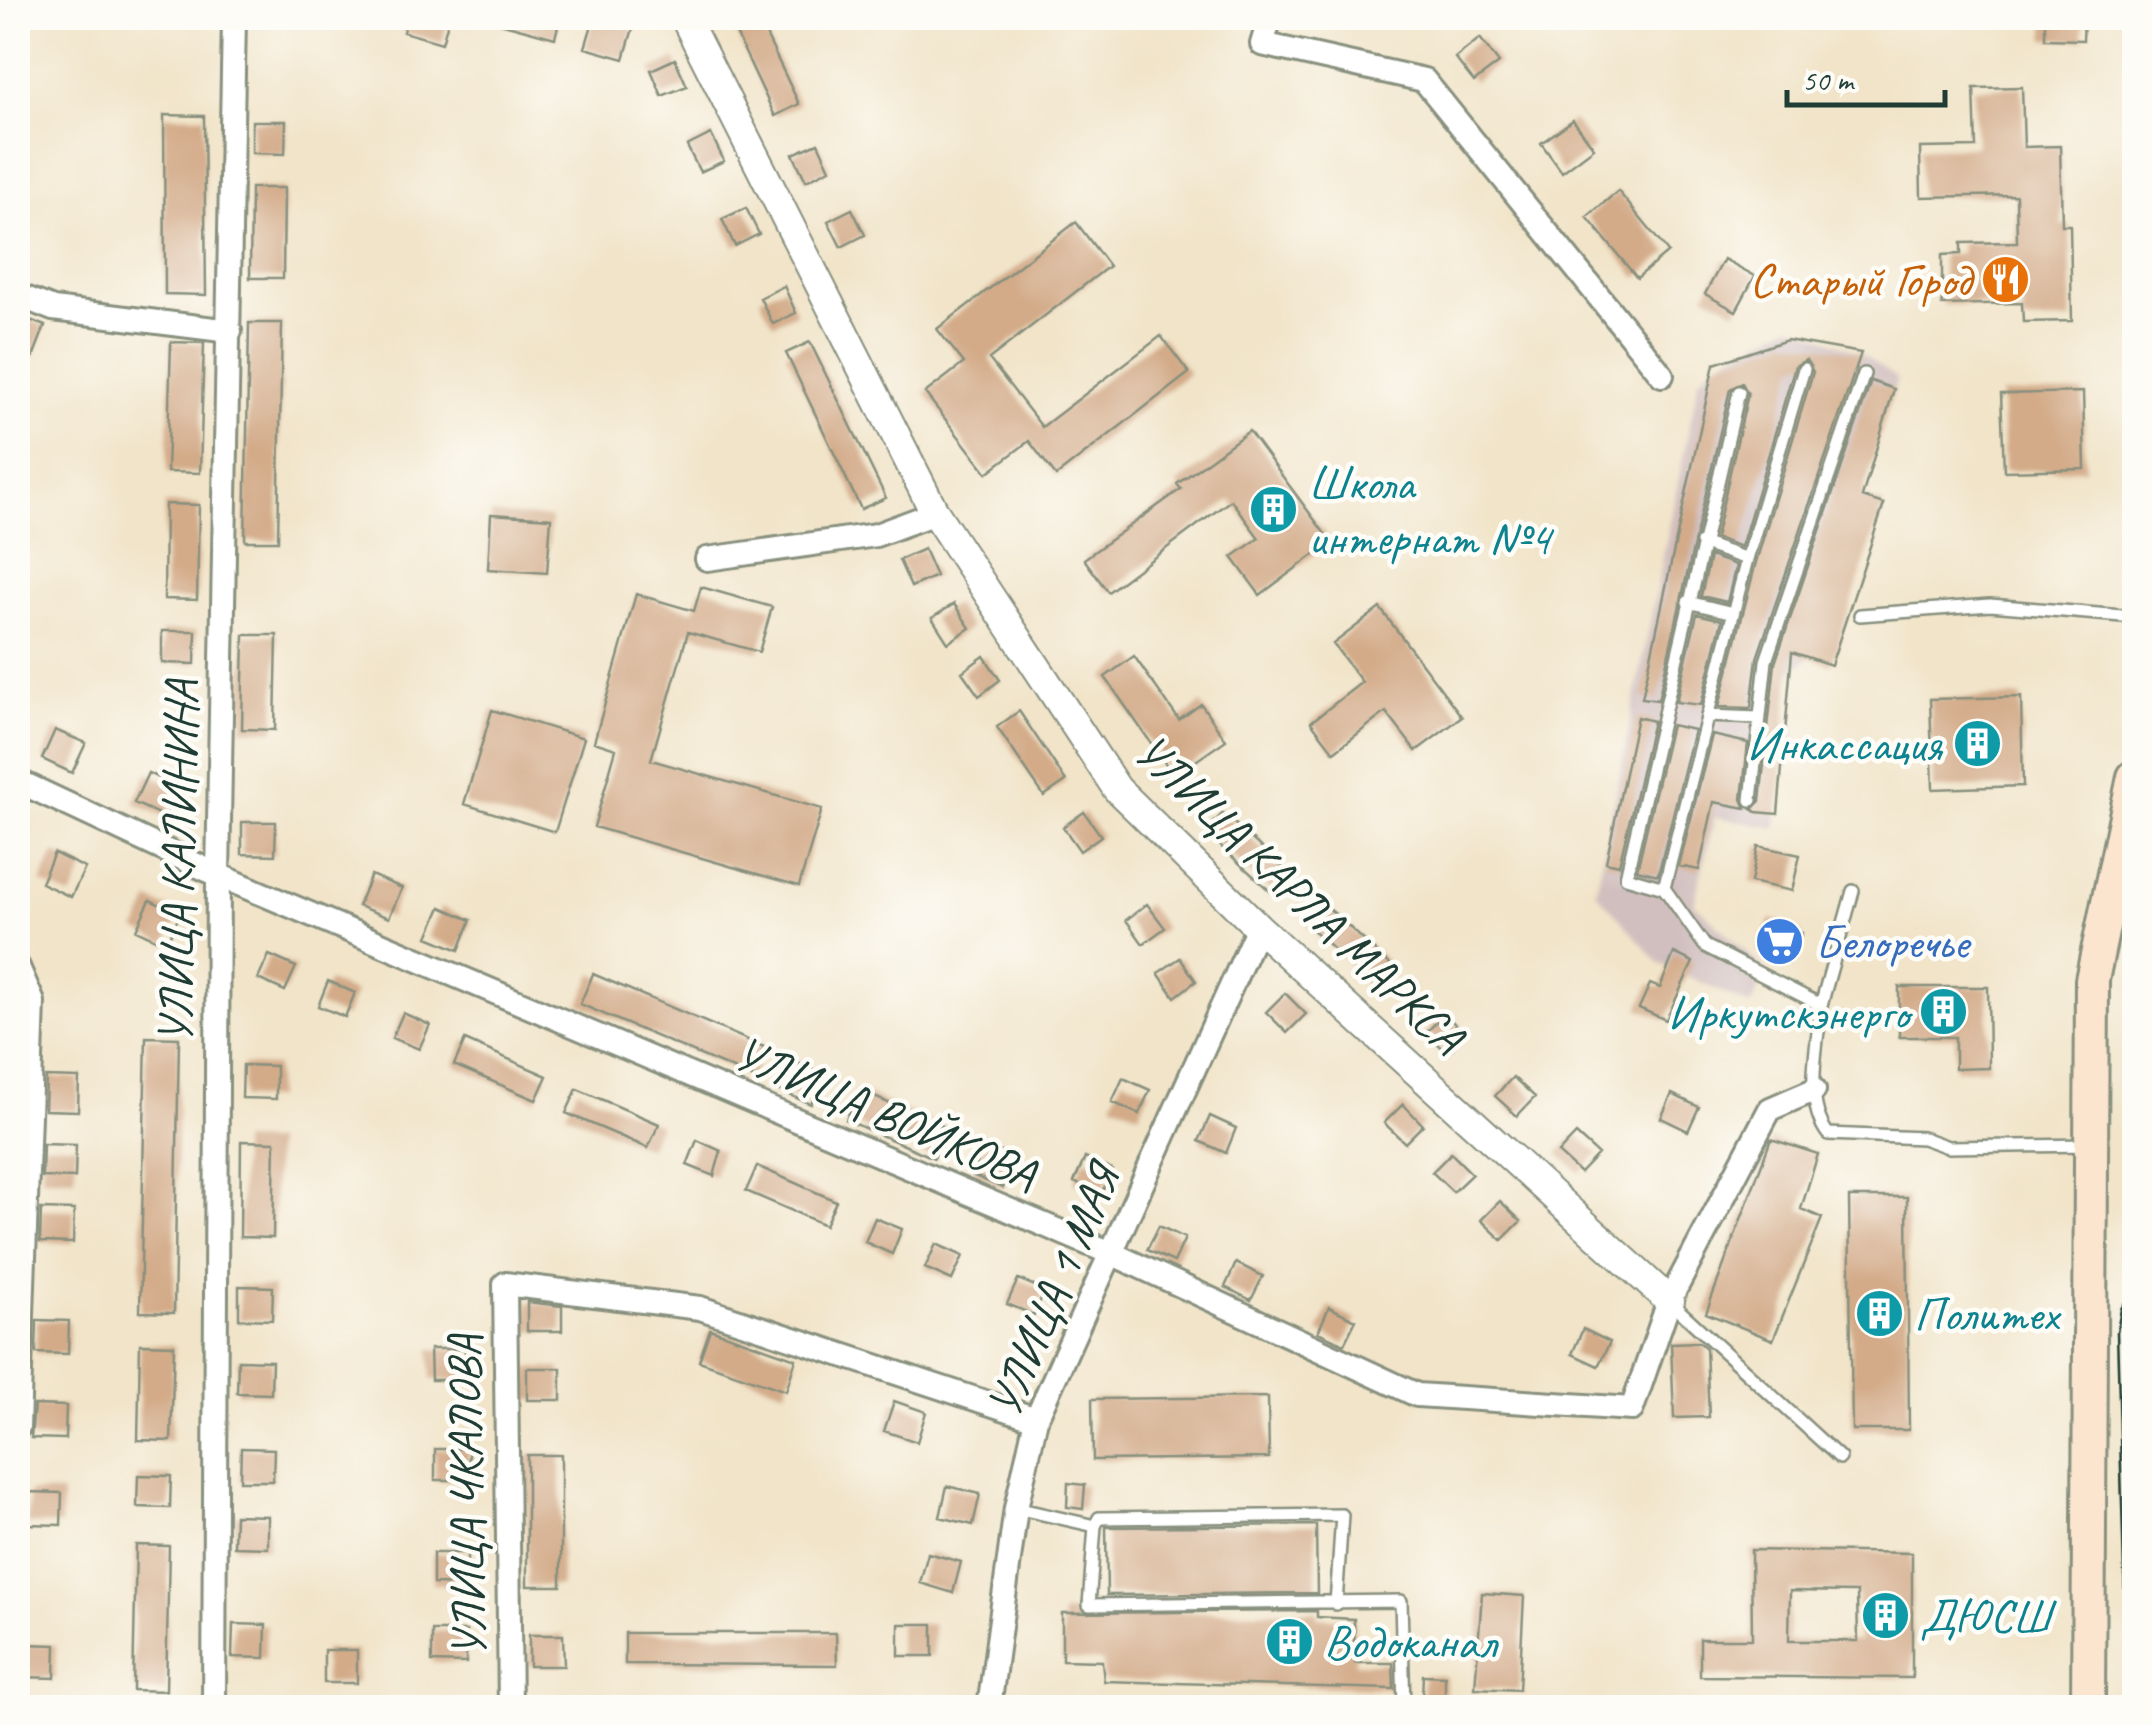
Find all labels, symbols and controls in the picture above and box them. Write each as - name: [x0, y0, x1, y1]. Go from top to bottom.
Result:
- scale bar: [1787, 45, 1944, 107]
- text: 50 m: [1802, 61, 1855, 99]
- place label: Старый Город: [1750, 250, 1976, 310]
- restaurant icon: Старый Город: [1980, 253, 2032, 305]
- place label: Школа интернат №4: [1308, 453, 1555, 568]
- building icon: Школа интернат №4: [1247, 484, 1299, 536]
- street label: УЛИЦА КАЛИНИНА: [145, 678, 211, 1044]
- place label: Инкассация: [1746, 714, 1944, 774]
- building icon: Инкассация: [1951, 717, 2003, 769]
- street label: УЛИЦА КАРЛА МАРКСА: [1122, 721, 1478, 1068]
- place label: Белоречье: [1815, 912, 1972, 972]
- supermarket icon: Белоречье: [1754, 915, 1806, 967]
- place label: Иркутскэнерго: [1667, 983, 1914, 1043]
- building icon: Иркутскэнерго: [1918, 986, 1970, 1038]
- street label: УЛИЦА ВОЙКОВА: [726, 1022, 1047, 1204]
- street label: УЛИЦА 1 МАЯ: [973, 1151, 1135, 1426]
- place label: Политех: [1914, 1284, 2062, 1344]
- building icon: Политех: [1853, 1287, 1905, 1339]
- street label: УЛИЦА ЧКАЛОВА: [433, 1333, 499, 1658]
- place label: ДЮСШ: [1920, 1586, 2057, 1646]
- building icon: ДЮСШ: [1859, 1589, 1911, 1641]
- place label: Водоканал: [1324, 1612, 1499, 1672]
- building icon: Водоканал: [1263, 1615, 1315, 1667]

